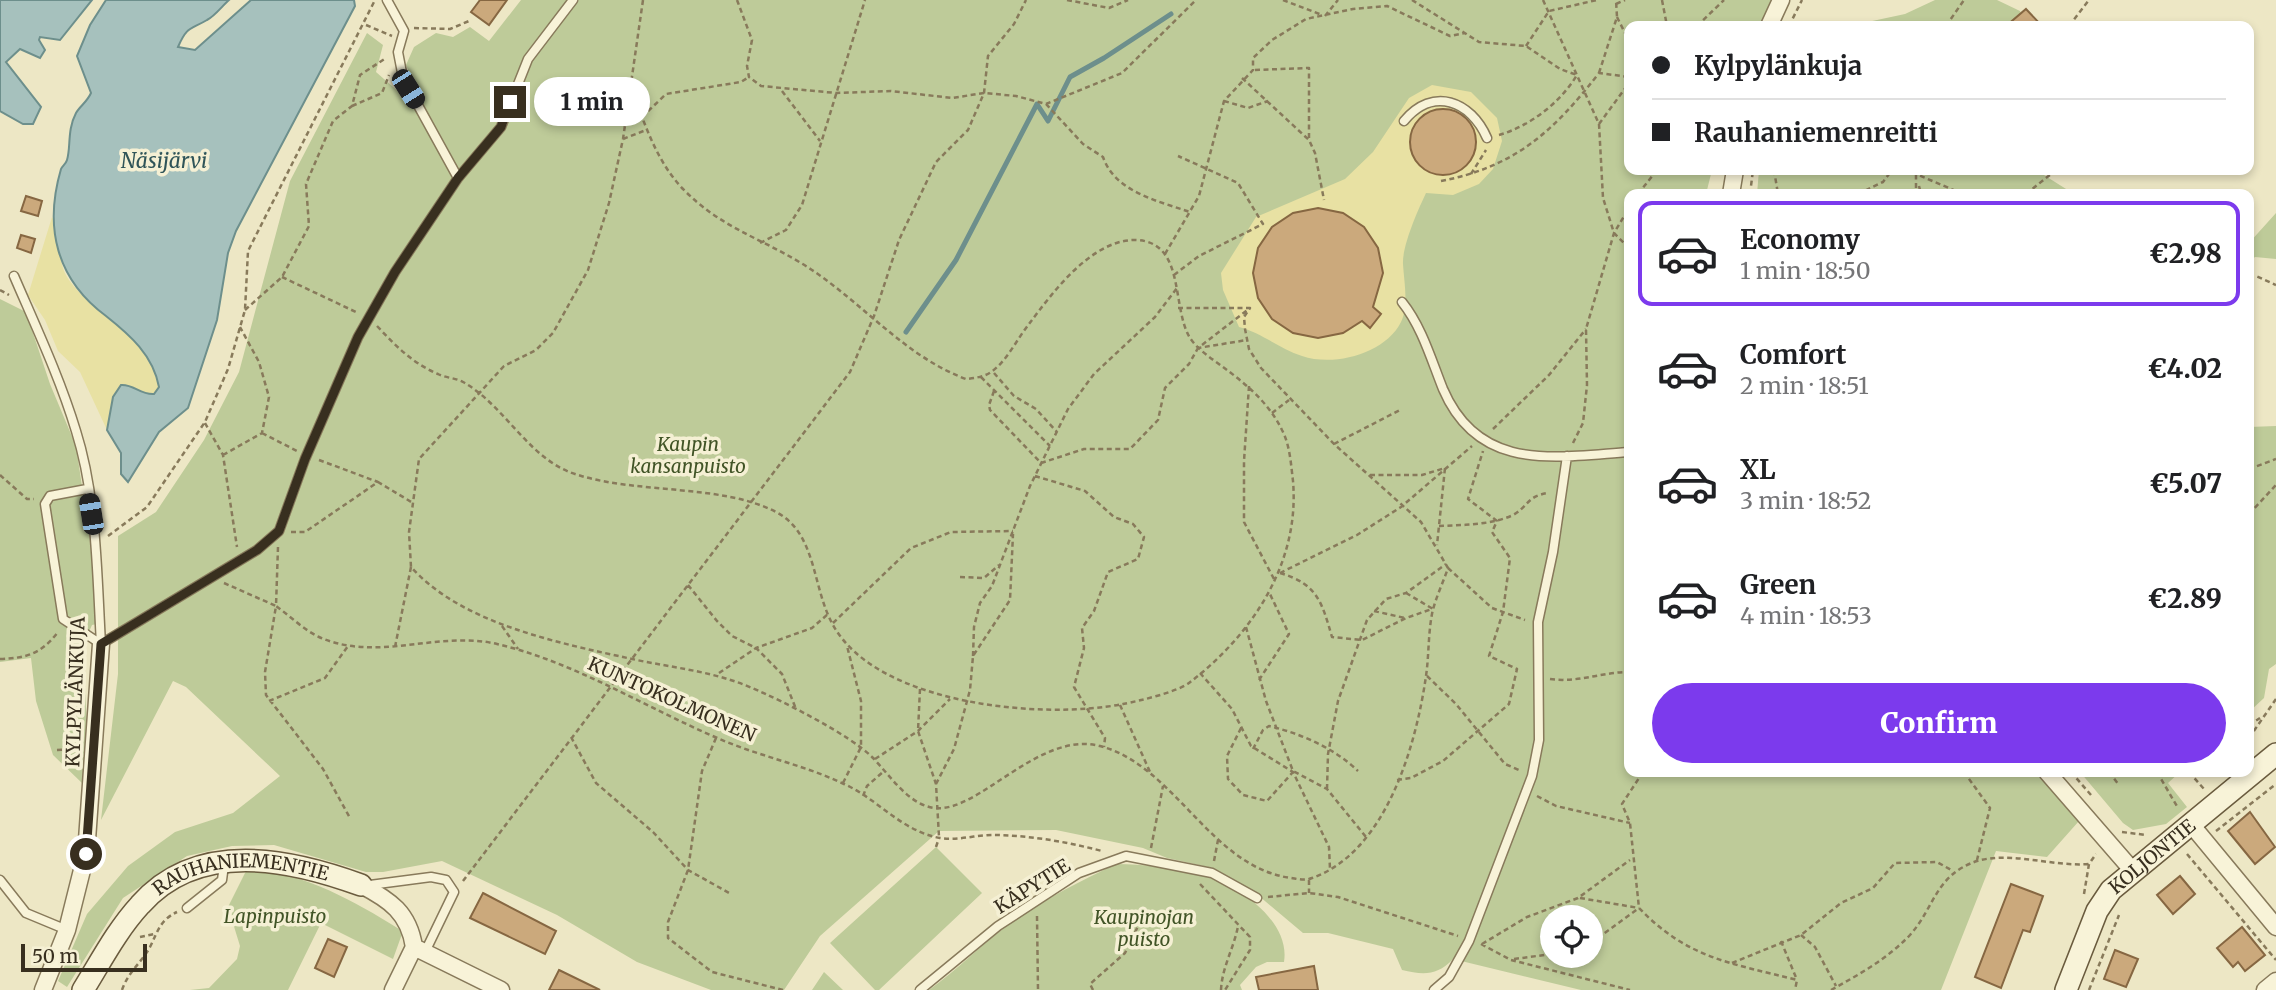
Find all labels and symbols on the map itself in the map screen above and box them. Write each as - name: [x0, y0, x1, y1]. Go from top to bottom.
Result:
- car: [388, 66, 429, 112]
- callout: 1 min: [534, 78, 650, 126]
- route end: [494, 86, 526, 118]
- water label: Näsijärvi: [121, 147, 207, 174]
- park label: Kaupin kansanpuisto: [630, 432, 746, 478]
- car: [78, 492, 105, 536]
- street label: KYLPYLÄNKUJA: [60, 616, 90, 768]
- street label: KUNTOKOLMONEN: [584, 651, 760, 747]
- street label: KOLJONTIE: [2104, 814, 2200, 899]
- route start: [70, 838, 102, 870]
- street label: RAUHANIEMENTIE: [147, 848, 332, 900]
- street label: KÄPYTIE: [990, 853, 1074, 919]
- park label: Lapinpuisto: [224, 904, 327, 928]
- park label: Kaupinojan puisto: [1093, 905, 1194, 951]
- scale bar: [21, 941, 147, 973]

